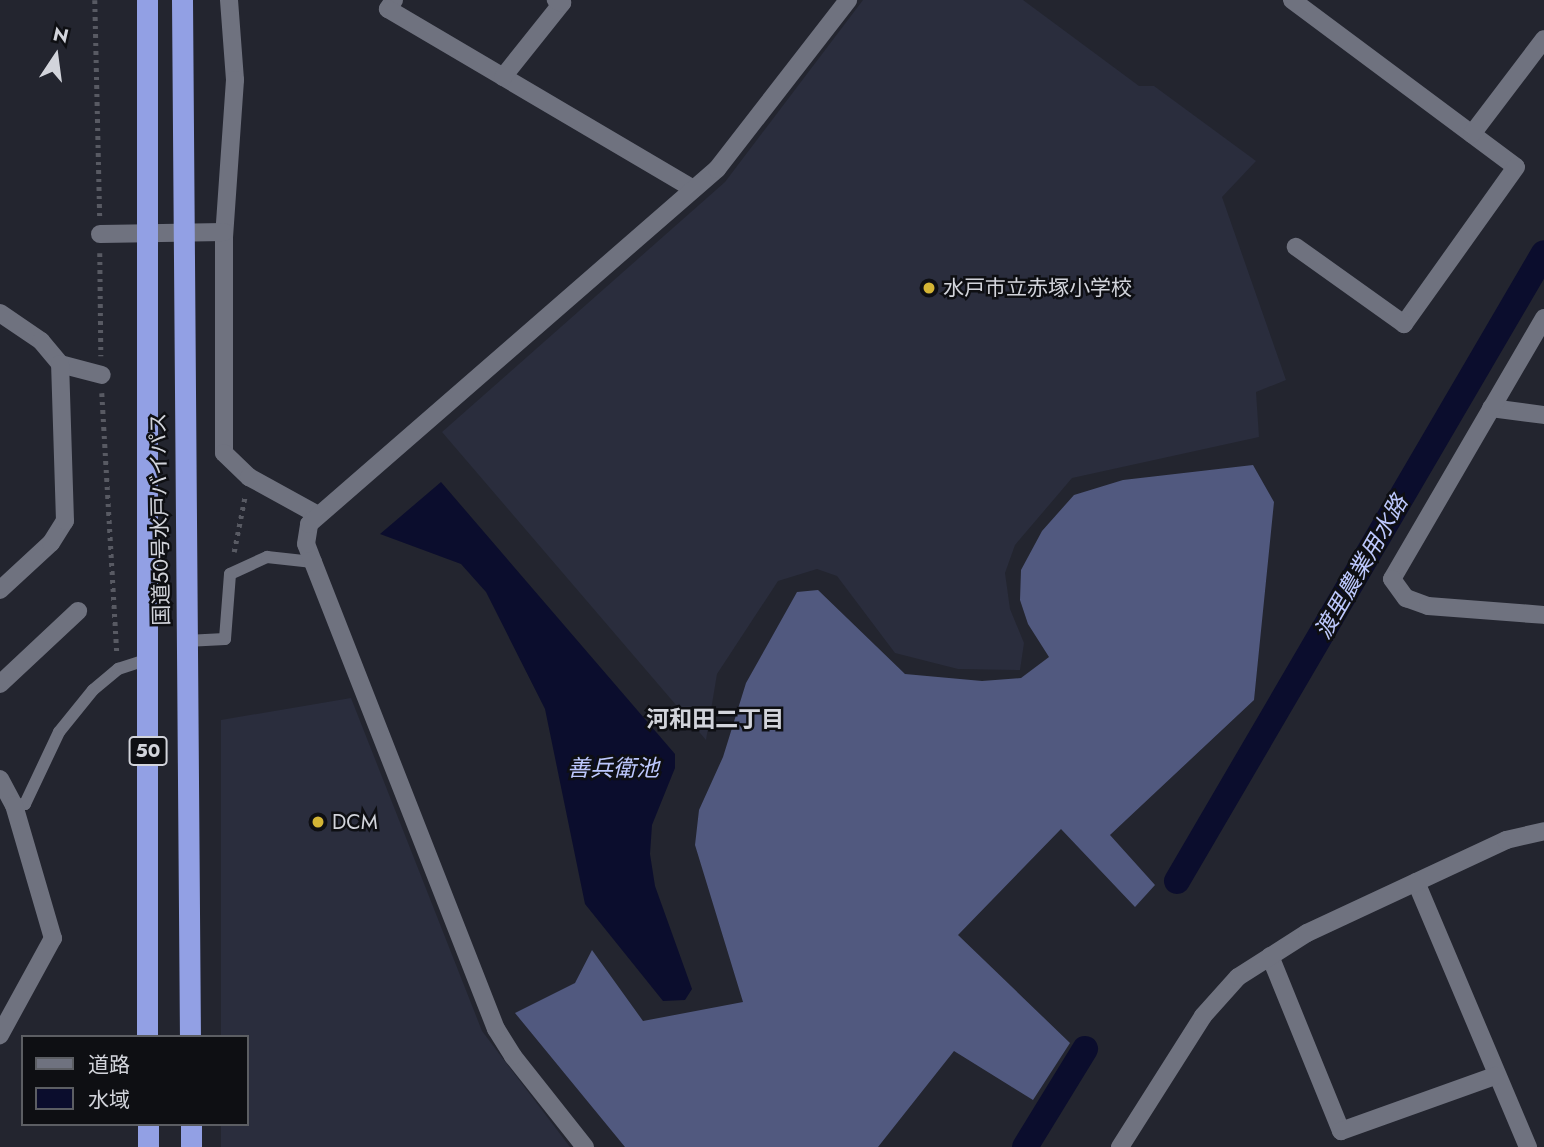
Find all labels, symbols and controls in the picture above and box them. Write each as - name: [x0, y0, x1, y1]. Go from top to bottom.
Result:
- text: N: [50, 20, 71, 50]
- north arrow: [21, 21, 91, 91]
- place label: 水戸市立赤塚小学校: [943, 275, 1132, 301]
- marker: 水戸市立赤塚小学校: [921, 280, 937, 296]
- street label: 国道50号水戸バイパス: [146, 412, 174, 626]
- water label: 渡里農業用水路: [1309, 490, 1413, 644]
- district label: 河和田二丁目: [646, 705, 784, 733]
- road number: 50: [127, 736, 169, 766]
- water label: 善兵衛池: [567, 754, 659, 782]
- place label: DCM: [332, 809, 378, 835]
- marker: DCM: [310, 814, 326, 830]
- legend: [21, 1035, 248, 1126]
- text: 道路: [88, 1050, 130, 1080]
- text: 水域: [88, 1085, 130, 1115]

